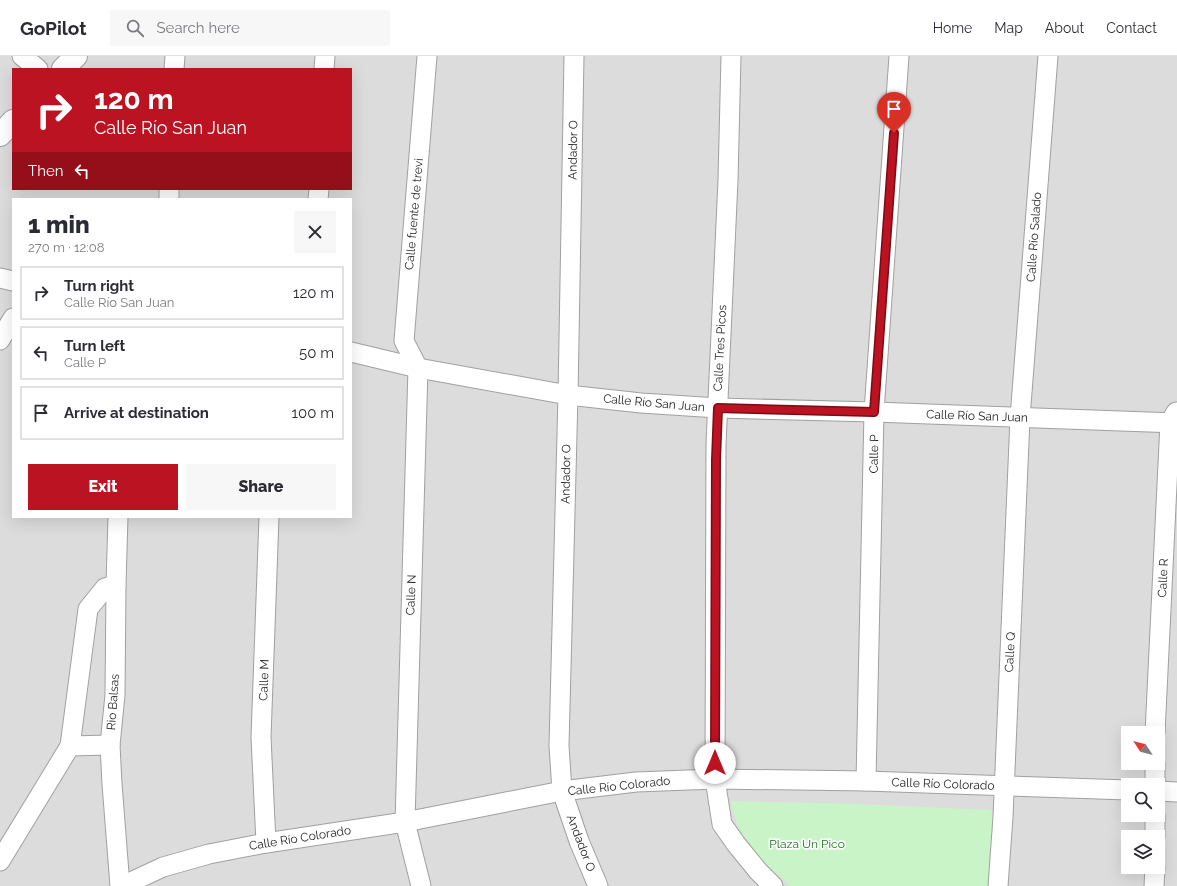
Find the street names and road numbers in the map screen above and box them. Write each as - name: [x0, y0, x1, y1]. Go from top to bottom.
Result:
- street label: Andador O: [565, 120, 581, 180]
- street label: Calle fuente de trevi: [402, 158, 426, 270]
- street label: Calle Río Salado: [1024, 192, 1044, 282]
- street label: Calle Tres Picos: [711, 304, 729, 392]
- street label: Calle Río San Juan: [603, 392, 705, 414]
- street label: Calle Río San Juan: [926, 407, 1028, 425]
- street label: Calle P: [867, 434, 881, 474]
- street label: Andador O: [558, 444, 574, 504]
- street label: Calle R: [1155, 558, 1171, 598]
- street label: Calle N: [403, 574, 419, 616]
- street label: Calle Q: [1002, 631, 1018, 673]
- street label: Calle M: [256, 659, 272, 701]
- street label: Rio Balsas: [104, 673, 122, 731]
- street label: Calle Río Colorado: [567, 774, 671, 798]
- street label: Calle Río Colorado: [891, 775, 995, 793]
- street label: Andador O: [564, 813, 598, 873]
- street label: Calle Río Colorado: [248, 823, 352, 853]

